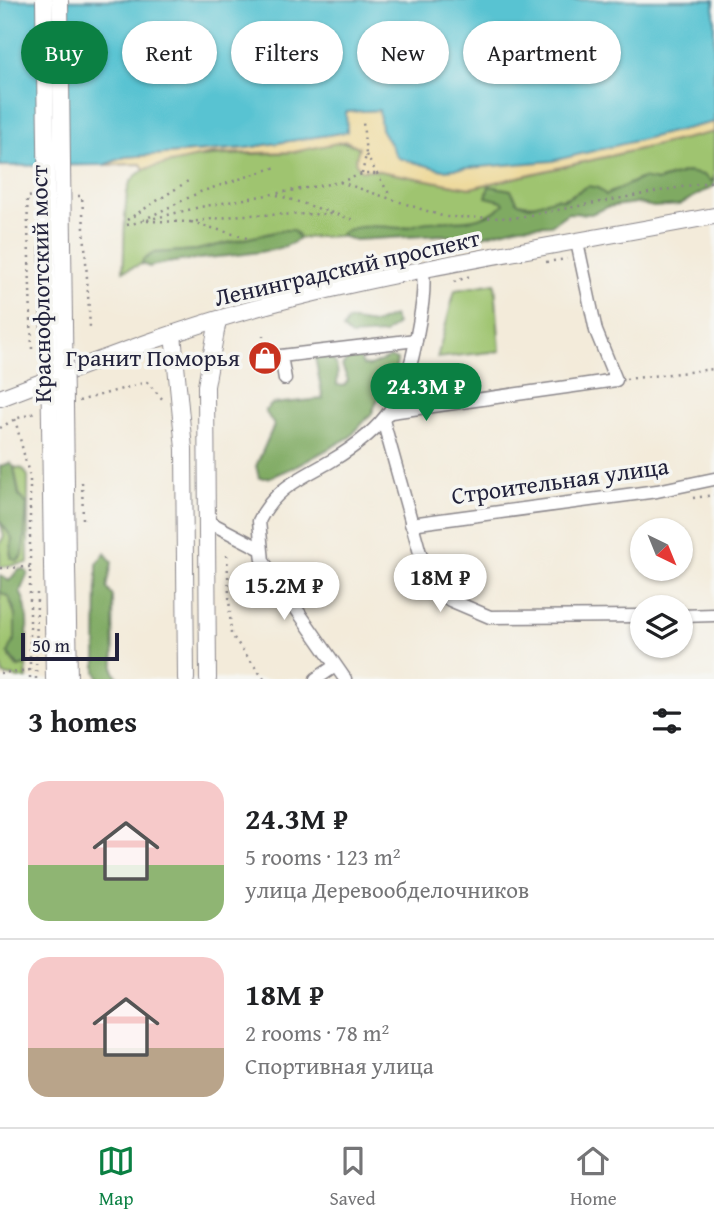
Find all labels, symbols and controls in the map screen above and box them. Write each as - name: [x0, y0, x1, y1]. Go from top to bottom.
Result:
- chip: Buy: [21, 21, 108, 84]
- chip: Rent: [122, 21, 217, 84]
- chip: Filters: [231, 21, 343, 84]
- chip: New: [357, 21, 449, 84]
- chip: Apartment: [463, 21, 621, 84]
- street label: Краснофлотский мост: [21, 164, 60, 403]
- street label: Ленинградский проспект: [211, 220, 484, 315]
- shop icon: Гранит Поморья: [246, 339, 284, 377]
- place label: Гранит Поморья: [65, 340, 240, 375]
- pin: 24.3M ₽: [361, 364, 491, 423]
- text: 24.3M ₽: [386, 369, 466, 402]
- street label: Строительная улица: [449, 448, 671, 513]
- north arrow: [630, 518, 693, 581]
- map controls: [630, 518, 693, 658]
- pin: 18M ₽: [391, 554, 489, 614]
- text: 18M ₽: [410, 560, 470, 593]
- pin: 15.2M ₽: [219, 562, 349, 622]
- text: 15.2M ₽: [244, 568, 324, 601]
- button: layers: [630, 595, 693, 658]
- scale bar: [21, 630, 119, 662]
- text: 50 m: [32, 631, 70, 659]
- text: 3 homes: [28, 699, 137, 743]
- icon: filters: [648, 702, 686, 740]
- text: 24.3M ₽: [245, 796, 348, 840]
- icon: home: [84, 809, 168, 893]
- text: 5 rooms · 123 m²: [245, 840, 400, 873]
- text: улица Деревообделочников: [245, 873, 529, 906]
- text: 18M ₽: [245, 972, 324, 1016]
- icon: home: [84, 985, 168, 1069]
- text: 2 rooms · 78 m²: [245, 1016, 389, 1049]
- text: Спортивная улица: [245, 1049, 434, 1082]
- tab: Map: [97, 1142, 135, 1212]
- tab: Saved: [330, 1142, 376, 1212]
- tab: Home: [570, 1142, 617, 1212]

